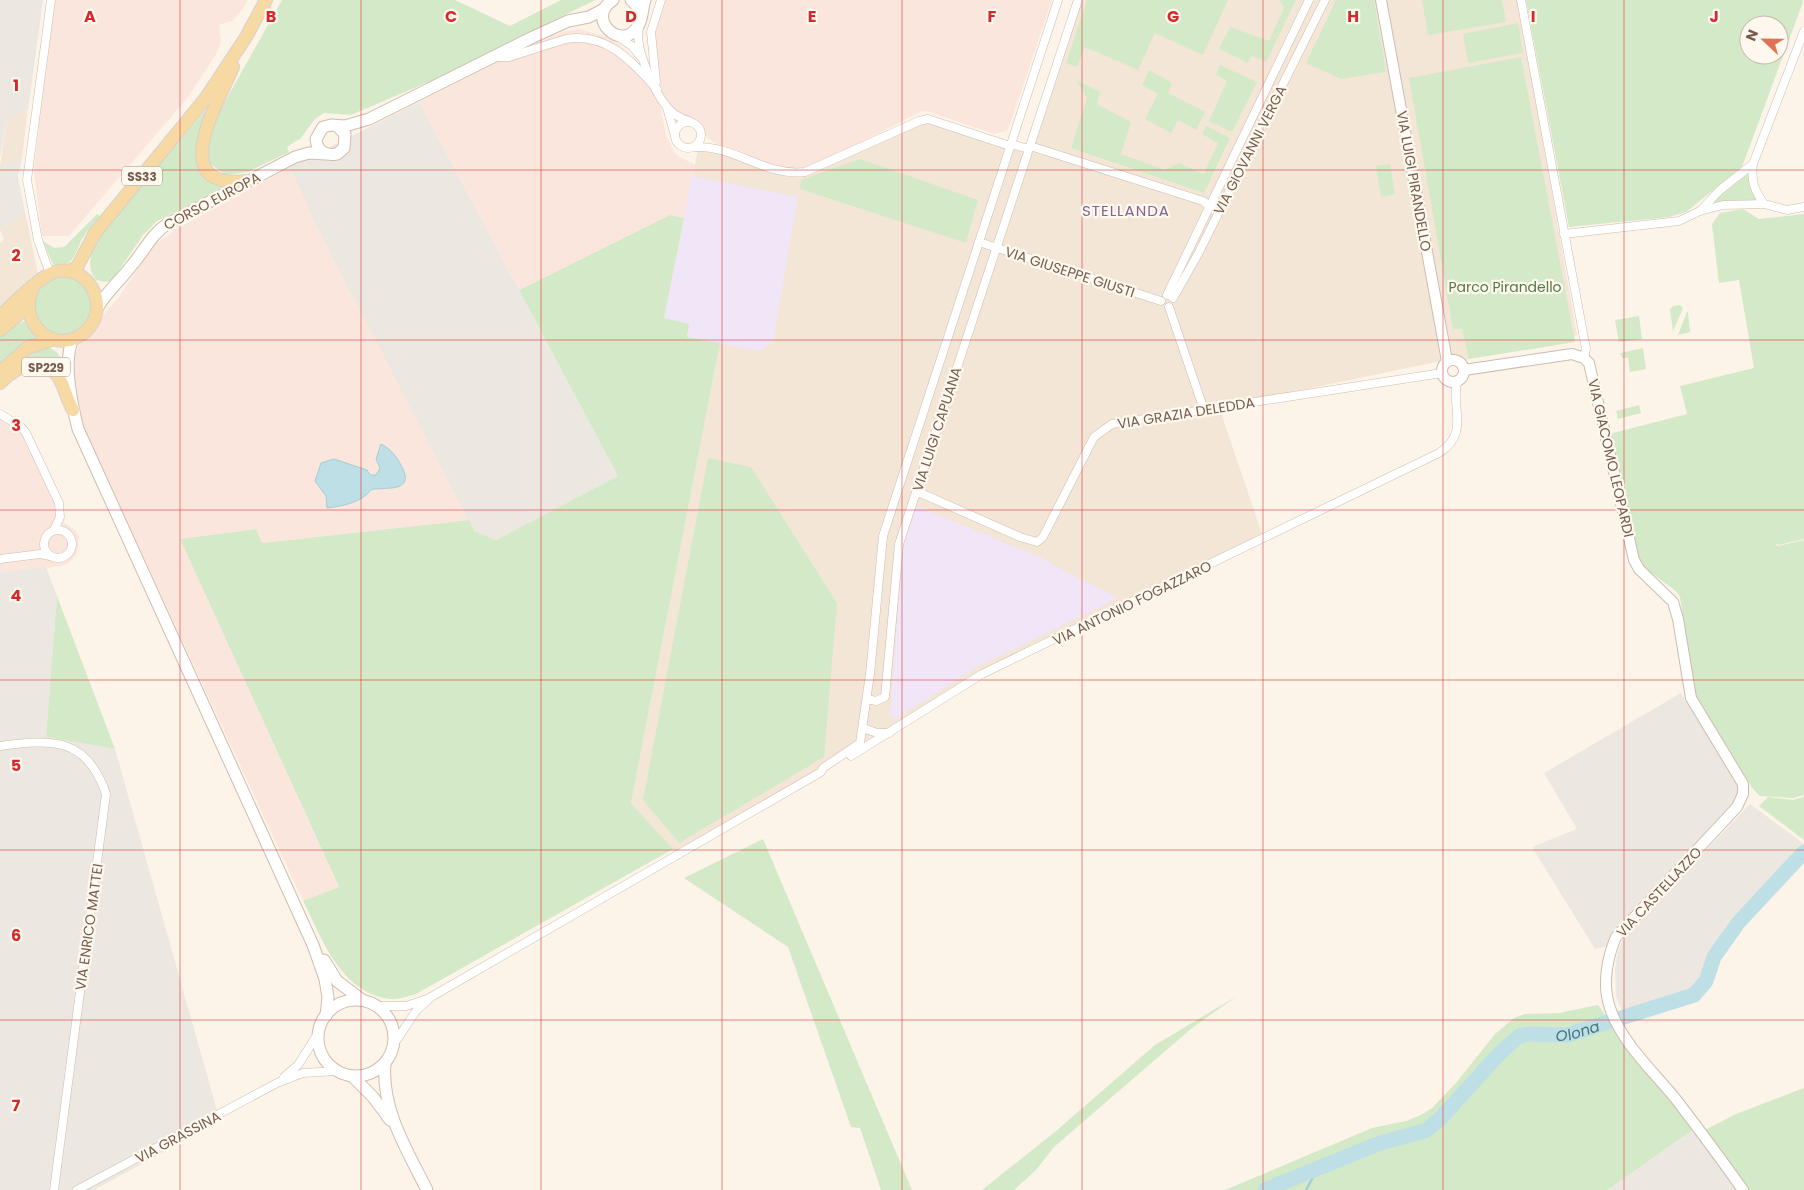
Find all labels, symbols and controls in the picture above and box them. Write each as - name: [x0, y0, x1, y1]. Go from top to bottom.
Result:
- text: A: [84, 5, 96, 28]
- text: B: [266, 5, 276, 28]
- text: C: [445, 5, 457, 28]
- text: D: [625, 5, 637, 28]
- text: E: [808, 5, 816, 28]
- text: F: [988, 5, 997, 28]
- text: G: [1167, 5, 1179, 28]
- text: H: [1347, 5, 1359, 28]
- text: I: [1531, 5, 1535, 28]
- text: J: [1709, 5, 1719, 28]
- north arrow: [1739, 15, 1789, 65]
- text: N: [1741, 27, 1763, 44]
- text: 1: [13, 74, 19, 97]
- street label: VIA GIOVANNI VERGA: [1209, 82, 1291, 218]
- street label: VIA LUIGI PIRANDELLO: [1392, 109, 1436, 253]
- road number: SS33: [122, 167, 162, 186]
- street label: CORSO EUROPA: [160, 167, 264, 235]
- district label: STELLANDA: [1082, 200, 1170, 221]
- street label: VIA GIUSEPPE GIUSTI: [1003, 242, 1137, 302]
- text: 2: [11, 244, 21, 267]
- park label: Parco Pirandello: [1448, 277, 1562, 297]
- road number: SP229: [22, 358, 70, 377]
- street label: VIA LUIGI CAPUANA: [907, 364, 967, 494]
- street label: VIA GIACOMO LEOPARDI: [1583, 377, 1639, 539]
- street label: VIA GRAZIA DELEDDA: [1116, 392, 1256, 434]
- text: 3: [11, 414, 21, 437]
- street label: VIA ANTONIO FOGAZZARO: [1049, 556, 1215, 650]
- text: 4: [11, 584, 22, 607]
- text: 5: [11, 754, 21, 777]
- street label: VIA CASTELLAZZO: [1612, 842, 1706, 942]
- street label: VIA ENRICO MATTEI: [70, 862, 108, 992]
- text: 6: [11, 924, 21, 947]
- water label: Olona: [1555, 1015, 1602, 1046]
- text: 7: [12, 1094, 21, 1117]
- street label: VIA GRASSINA: [132, 1106, 224, 1168]

